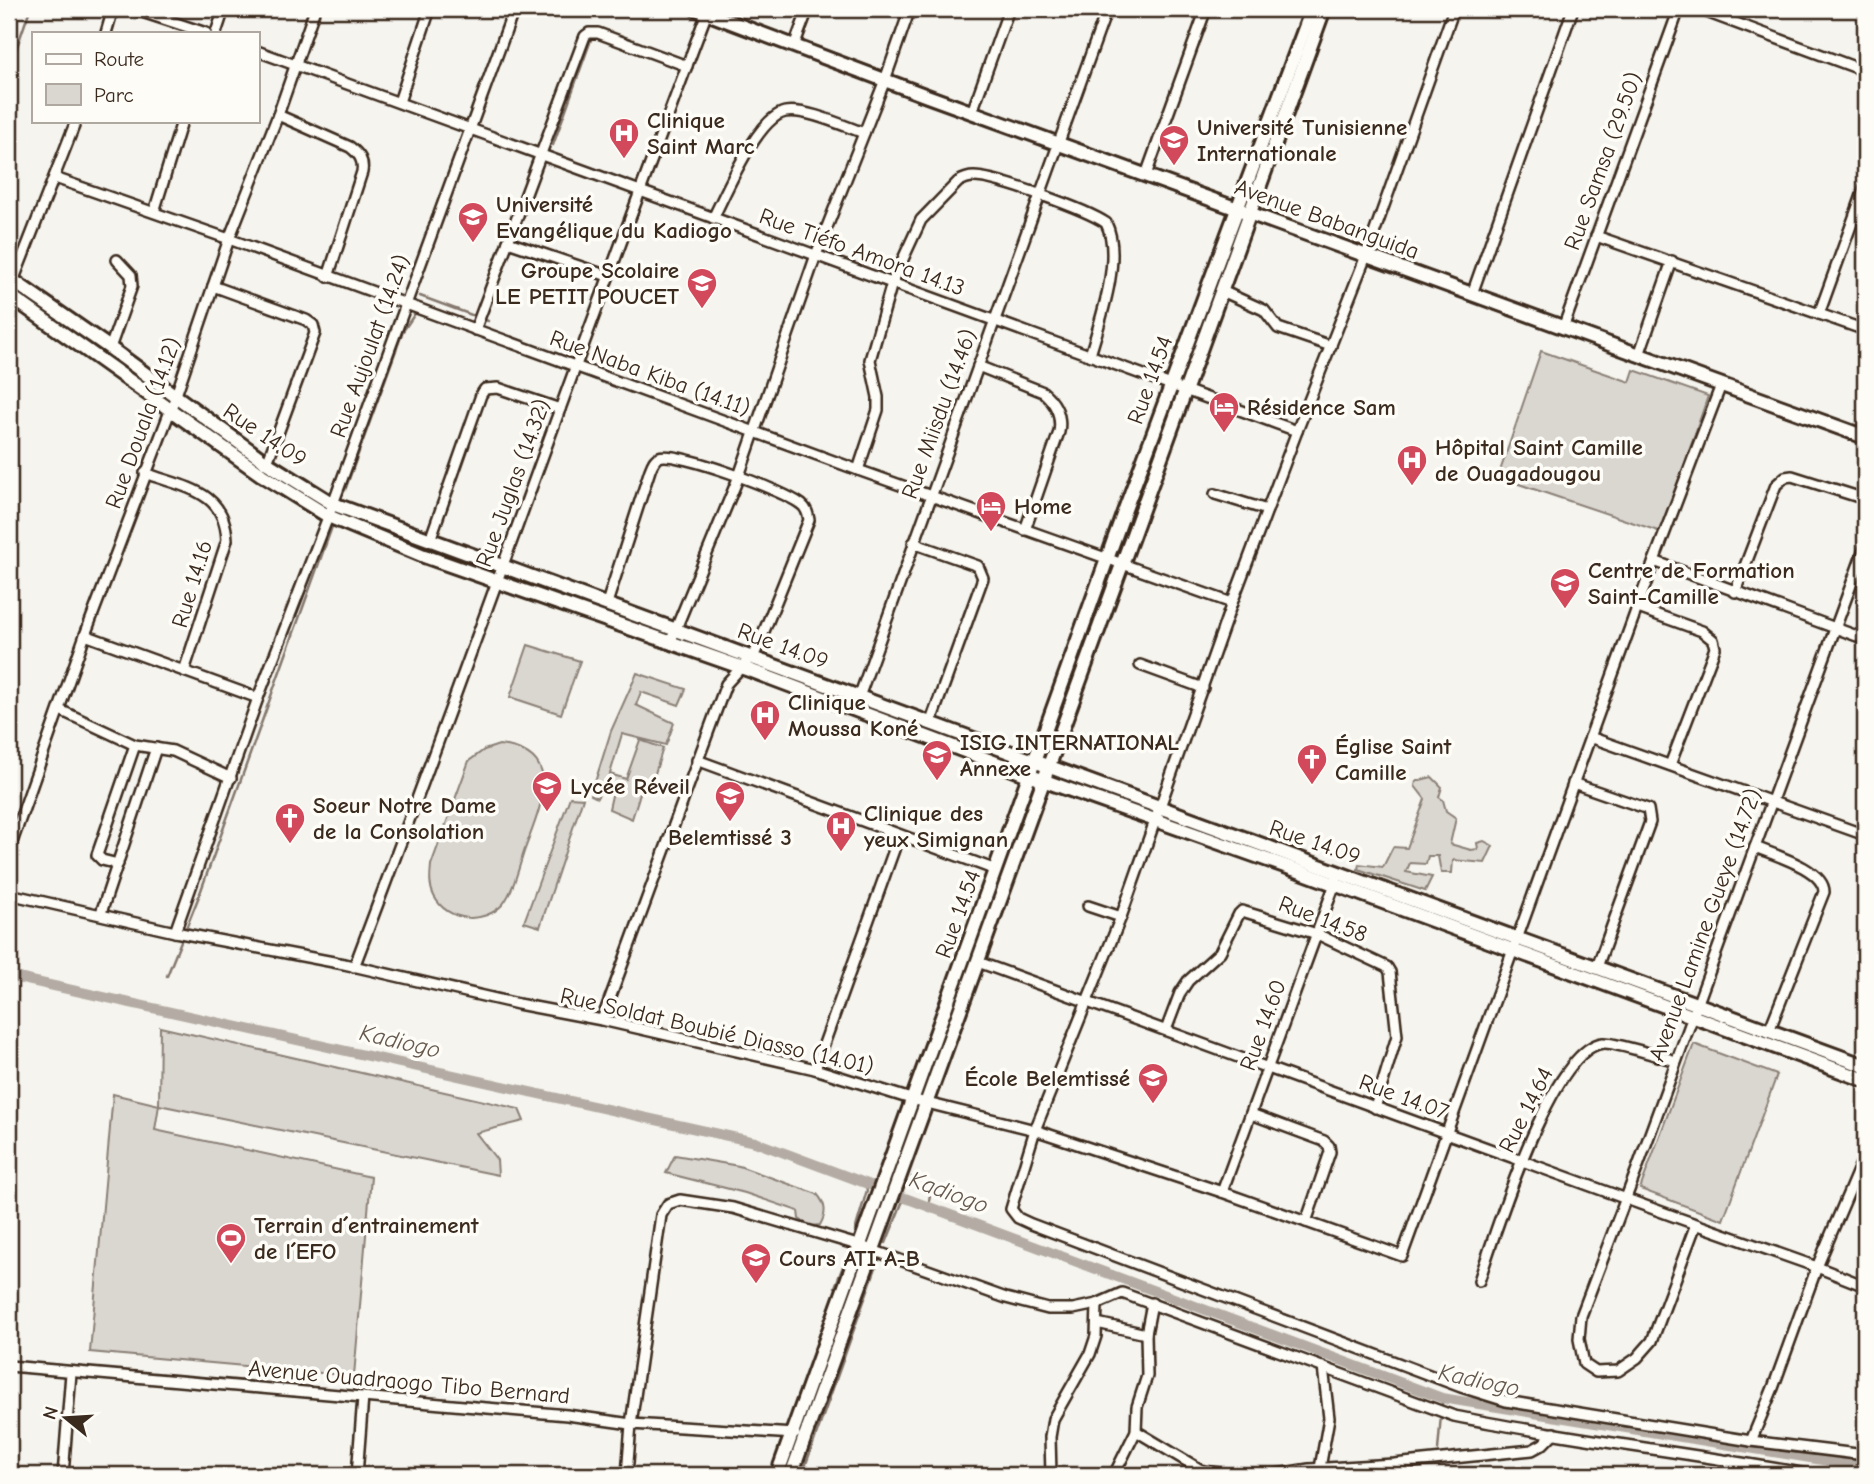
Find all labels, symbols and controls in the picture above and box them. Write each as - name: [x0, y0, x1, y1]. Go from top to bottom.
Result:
- legend: [32, 32, 259, 122]
- text: Route: [94, 47, 144, 71]
- street label: Rue Samsa (29.50): [1558, 68, 1648, 254]
- text: Parc: [94, 83, 134, 107]
- place label: Clinique Saint Marc: [647, 107, 755, 160]
- place label: Université Tunisienne Internationale: [1197, 114, 1407, 167]
- hospital icon: Clinique Saint Marc: [607, 116, 641, 160]
- school or university icon: Université Tunisienne Internationale: [1157, 123, 1191, 167]
- street label: Avenue Babanguida: [1231, 173, 1423, 265]
- place label: Université Evangélique du Kadiogo: [496, 191, 732, 244]
- school or university icon: Université Evangélique du Kadiogo: [456, 200, 490, 244]
- street label: Rue Tiéfo Amora 14.13: [756, 202, 968, 302]
- street label: Rue Aujoulat (14.24): [324, 251, 416, 441]
- place label: Groupe Scolaire LE PETIT POUCET: [495, 257, 679, 310]
- school or university icon: Groupe Scolaire LE PETIT POUCET: [685, 266, 719, 310]
- street label: Rue Naba Kiba (14.11): [546, 324, 754, 422]
- street label: Rue Miisdu (14.46): [896, 325, 982, 503]
- street label: Rue 14.54: [1122, 332, 1178, 428]
- street label: Rue Douala (14.12): [99, 334, 187, 512]
- hotel icon: Résidence Sam: [1207, 390, 1241, 434]
- place label: Résidence Sam: [1247, 394, 1396, 421]
- street label: Rue Juglas (14.32): [470, 395, 556, 571]
- street label: Rue 14.09: [218, 397, 312, 473]
- place label: Hôpital Saint Camille de Ouagadougou: [1435, 434, 1643, 487]
- hospital icon: Hôpital Saint Camille de Ouagadougou: [1395, 443, 1429, 487]
- hotel icon: Home: [974, 489, 1008, 533]
- place label: Home: [1014, 493, 1072, 520]
- street label: Rue 14.16: [166, 537, 218, 631]
- place label: Centre de Formation Saint-Camille: [1588, 557, 1795, 610]
- school or university icon: Centre de Formation Saint-Camille: [1548, 566, 1582, 610]
- street label: Rue 14.09: [734, 617, 832, 675]
- place label: Clinique Moussa Koné: [788, 689, 918, 742]
- hospital icon: Clinique Moussa Koné: [748, 698, 782, 742]
- place label: ISIG INTERNATIONAL Annexe: [960, 729, 1179, 782]
- place label: Église Saint Camille: [1335, 733, 1452, 786]
- school or university icon: ISIG INTERNATIONAL Annexe: [920, 738, 954, 782]
- church icon: Église Saint Camille: [1295, 742, 1329, 786]
- school or university icon: Lycée Réveil: [530, 769, 564, 813]
- place label: Lycée Réveil: [570, 773, 690, 800]
- school or university icon: Belemtissé 3: [713, 779, 747, 823]
- street label: Avenue Lamine Gueye (14.72): [1643, 785, 1767, 1065]
- place label: Soeur Notre Dame de la Consolation: [313, 792, 496, 845]
- place label: Clinique des yeux Simignan: [864, 800, 1008, 853]
- church icon: Soeur Notre Dame de la Consolation: [273, 801, 307, 845]
- hospital icon: Clinique des yeux Simignan: [824, 809, 858, 853]
- street label: Rue 14.09: [1266, 814, 1364, 870]
- place label: Belemtissé 3: [668, 824, 792, 851]
- street label: Rue 14.54: [930, 866, 986, 962]
- street label: Rue 14.58: [1275, 890, 1371, 948]
- street label: Rue 14.60: [1234, 976, 1292, 1074]
- street label: Rue Soldat Boubié Diasso (14.01): [558, 982, 876, 1080]
- water label: Kadiogo: [357, 1018, 443, 1064]
- school or university icon: École Belemtissé: [1136, 1061, 1170, 1105]
- street label: Rue 14.64: [1493, 1063, 1559, 1157]
- place label: École Belemtissé: [964, 1065, 1130, 1092]
- street label: Rue 14.07: [1356, 1068, 1453, 1126]
- water label: Kadiogo: [906, 1165, 992, 1219]
- place label: Terrain d´entrainement de l´EFO: [254, 1212, 479, 1265]
- sports icon: Terrain d´entrainement de l´EFO: [214, 1221, 248, 1265]
- school or university icon: Cours ATI A-B: [739, 1241, 773, 1285]
- place label: Cours ATI A-B: [779, 1245, 920, 1272]
- street label: Avenue Ouadraogo Tibo Bernard: [247, 1354, 571, 1410]
- water label: Kadiogo: [1436, 1358, 1522, 1402]
- north arrow: [32, 1382, 102, 1452]
- text: N: [38, 1404, 63, 1422]

